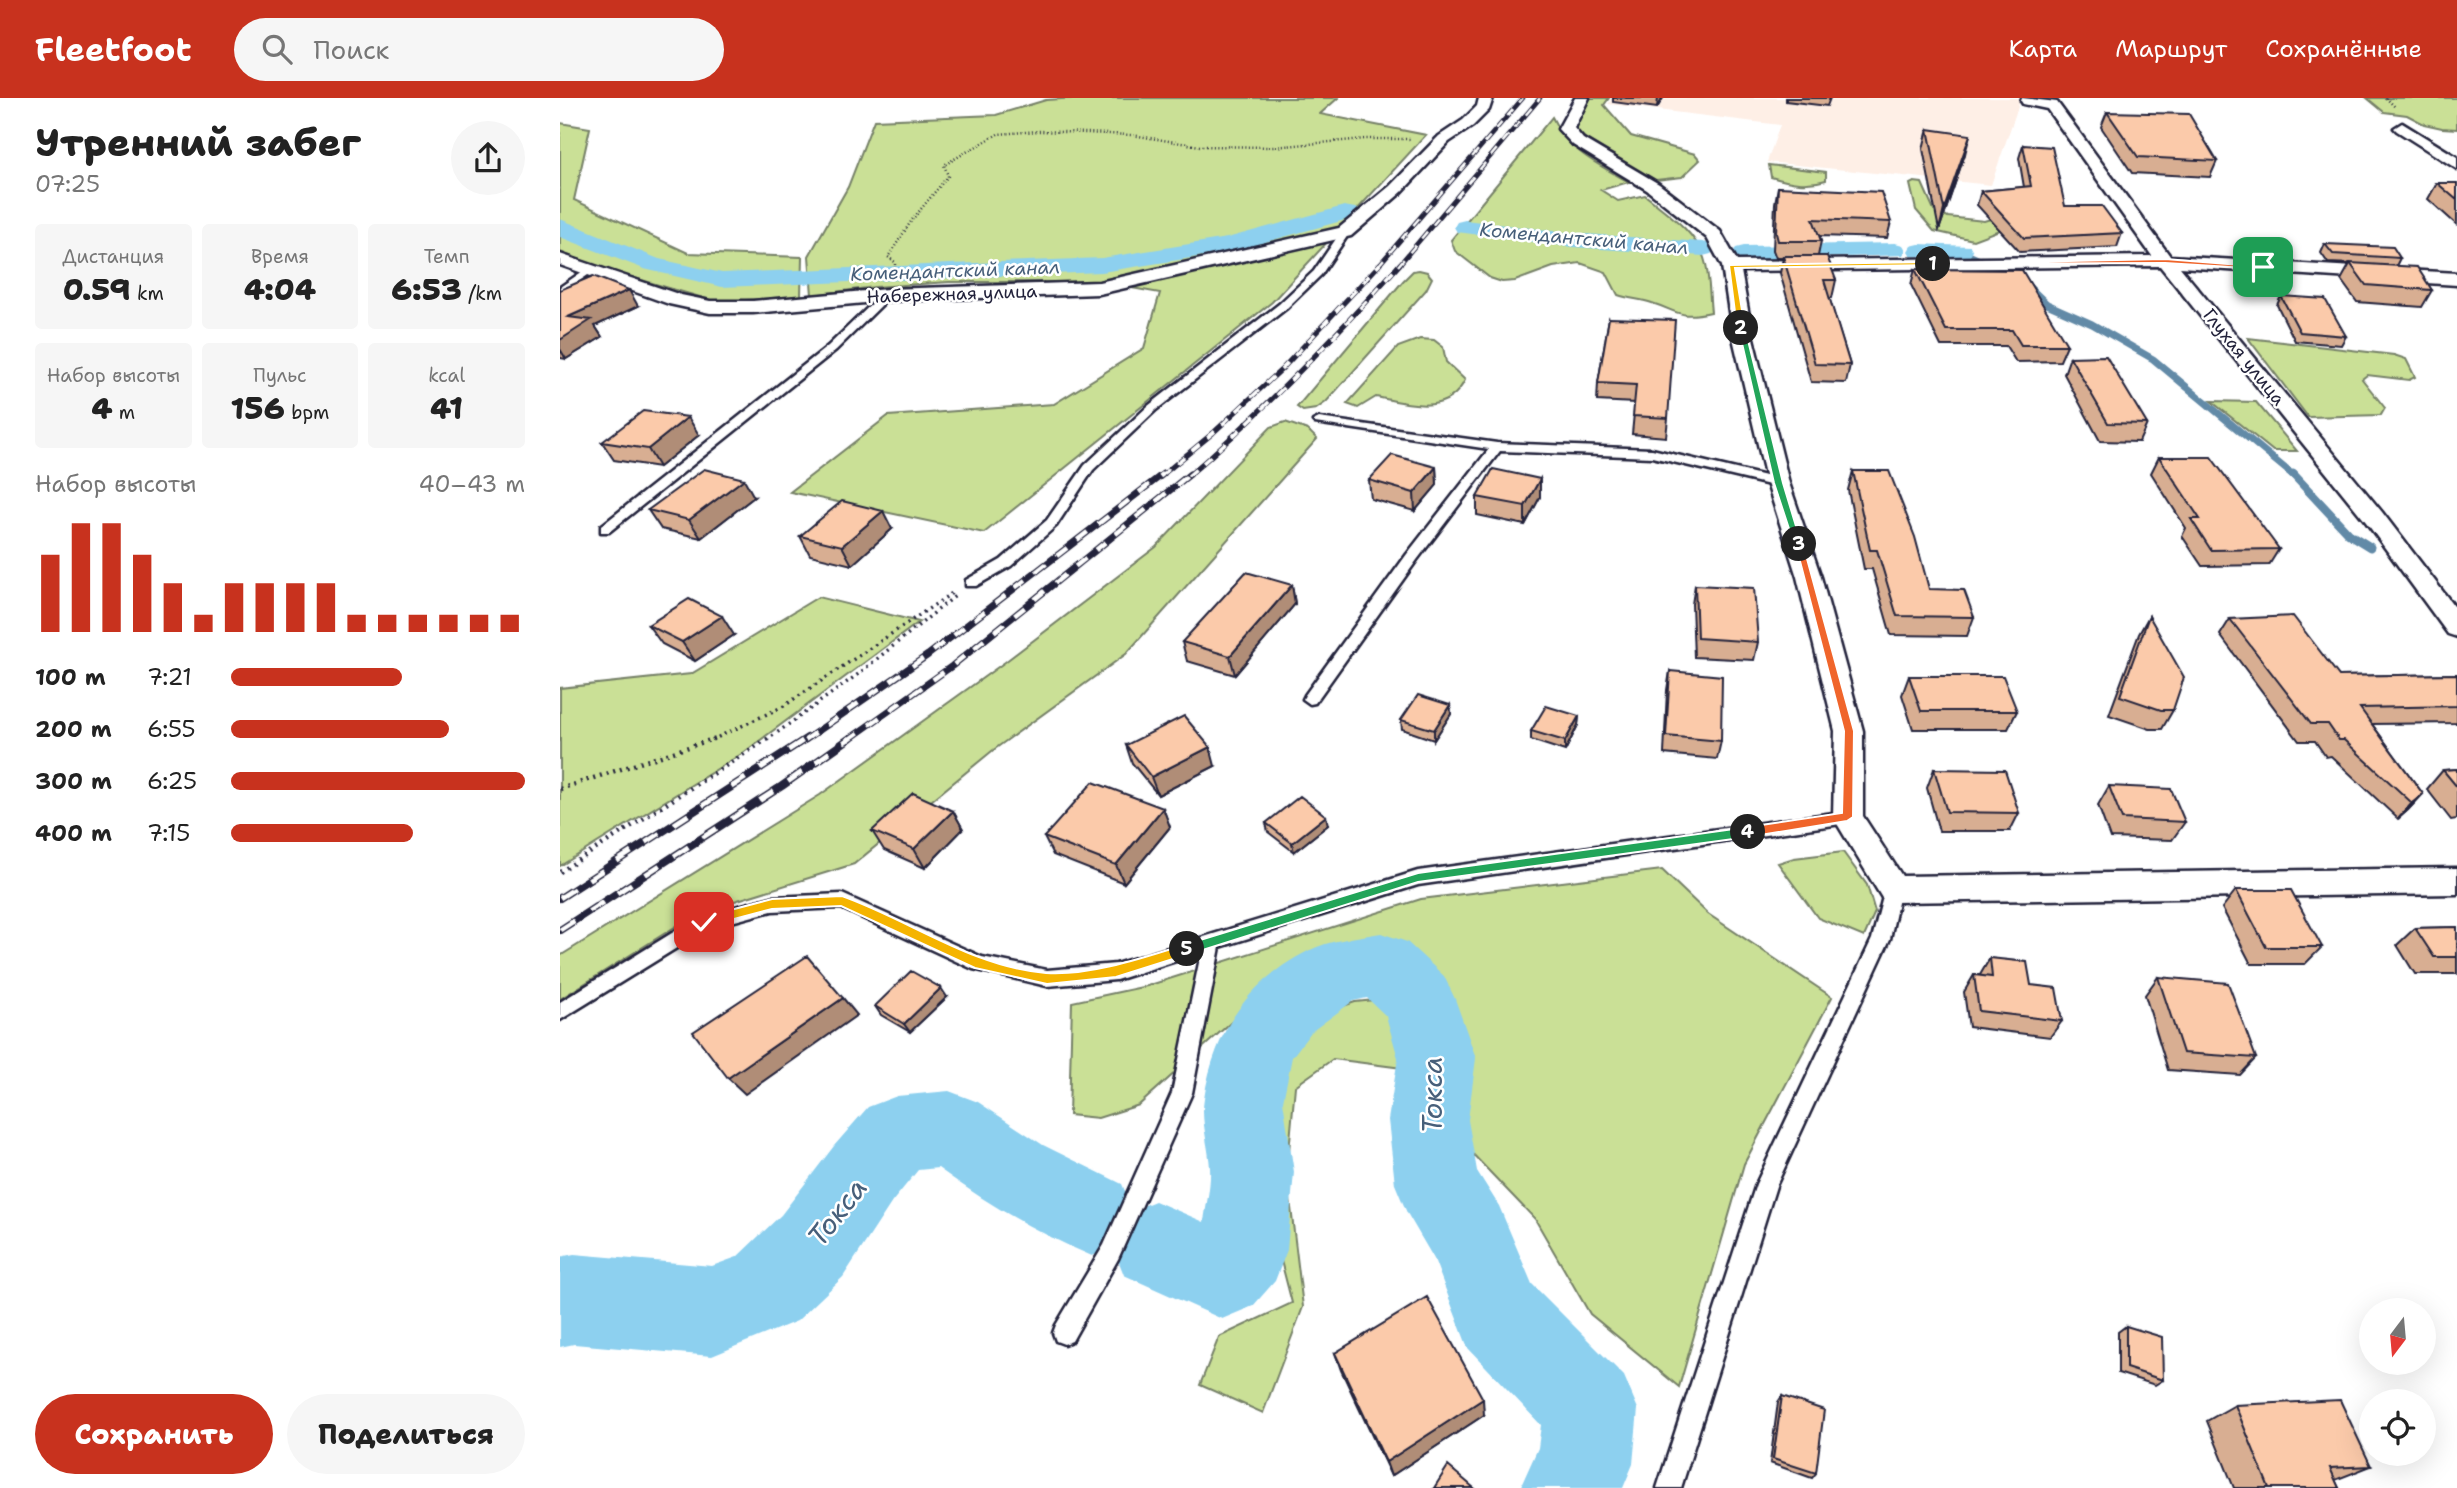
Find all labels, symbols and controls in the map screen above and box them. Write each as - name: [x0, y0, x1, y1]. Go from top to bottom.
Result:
- search box: [234, 18, 724, 81]
- text: Fleetfoot: [35, 27, 192, 72]
- icon: search: [258, 30, 296, 68]
- text: Поиск: [314, 32, 389, 67]
- text: Карта: [2009, 33, 2077, 65]
- text: Маршрут: [2115, 33, 2227, 65]
- text: Сохранённые: [2265, 33, 2422, 65]
- text: Утренний забег: [35, 117, 361, 168]
- button: share: [451, 121, 525, 195]
- text: 07:25: [35, 169, 100, 199]
- water label: Комендантский канал: [1478, 217, 1689, 260]
- pin: [2233, 237, 2293, 297]
- text: Дистанция: [62, 244, 164, 269]
- text: Время: [251, 244, 309, 269]
- text: Темп: [424, 244, 470, 269]
- pin: 1: [1916, 246, 1950, 282]
- icon: arrive: [2244, 248, 2282, 286]
- text: 1: [1928, 251, 1937, 276]
- water label: Комендантский канал: [850, 254, 1060, 287]
- text: 0.59: [63, 269, 131, 310]
- text: 4:04: [244, 269, 316, 310]
- text: 6:53: [391, 269, 462, 310]
- street label: Набережная улица: [866, 279, 1038, 309]
- text: km: [131, 281, 164, 306]
- text: /km: [462, 281, 502, 306]
- street label: Глухая улица: [2198, 304, 2290, 410]
- pin: 2: [1724, 310, 1758, 345]
- text: 2: [1734, 315, 1747, 340]
- text: Набор высоты: [47, 363, 180, 388]
- text: Пульс: [253, 363, 307, 388]
- text: kcal: [428, 363, 465, 388]
- text: 4: [91, 388, 112, 429]
- text: 156: [231, 388, 285, 429]
- text: 41: [430, 388, 463, 429]
- text: m: [112, 400, 135, 425]
- text: bpm: [285, 400, 329, 425]
- text: Набор высоты: [35, 469, 196, 499]
- text: 40–43 m: [419, 469, 525, 499]
- pin: 3: [1782, 526, 1816, 562]
- text: 3: [1792, 531, 1805, 556]
- text: 100 m: [35, 662, 106, 692]
- text: 7:21: [147, 662, 192, 692]
- text: 200 m: [35, 714, 112, 744]
- text: 6:55: [147, 714, 196, 744]
- text: 300 m: [35, 766, 112, 796]
- text: 6:25: [147, 766, 197, 796]
- pin: 4: [1730, 814, 1766, 850]
- text: 400 m: [35, 818, 112, 848]
- text: 7:15: [147, 818, 190, 848]
- text: 4: [1741, 819, 1754, 844]
- pin: [674, 892, 734, 952]
- icon: check: [685, 903, 723, 941]
- pin: 5: [1170, 932, 1204, 966]
- text: 5: [1181, 936, 1192, 961]
- water label: Токса: [1413, 1057, 1451, 1133]
- water label: Токса: [798, 1170, 876, 1254]
- north arrow: [2359, 1298, 2436, 1376]
- map controls: [2359, 1298, 2436, 1466]
- button: locate: [2359, 1389, 2436, 1466]
- button: Сохранить: [35, 1394, 273, 1474]
- button: Поделиться: [287, 1394, 525, 1474]

